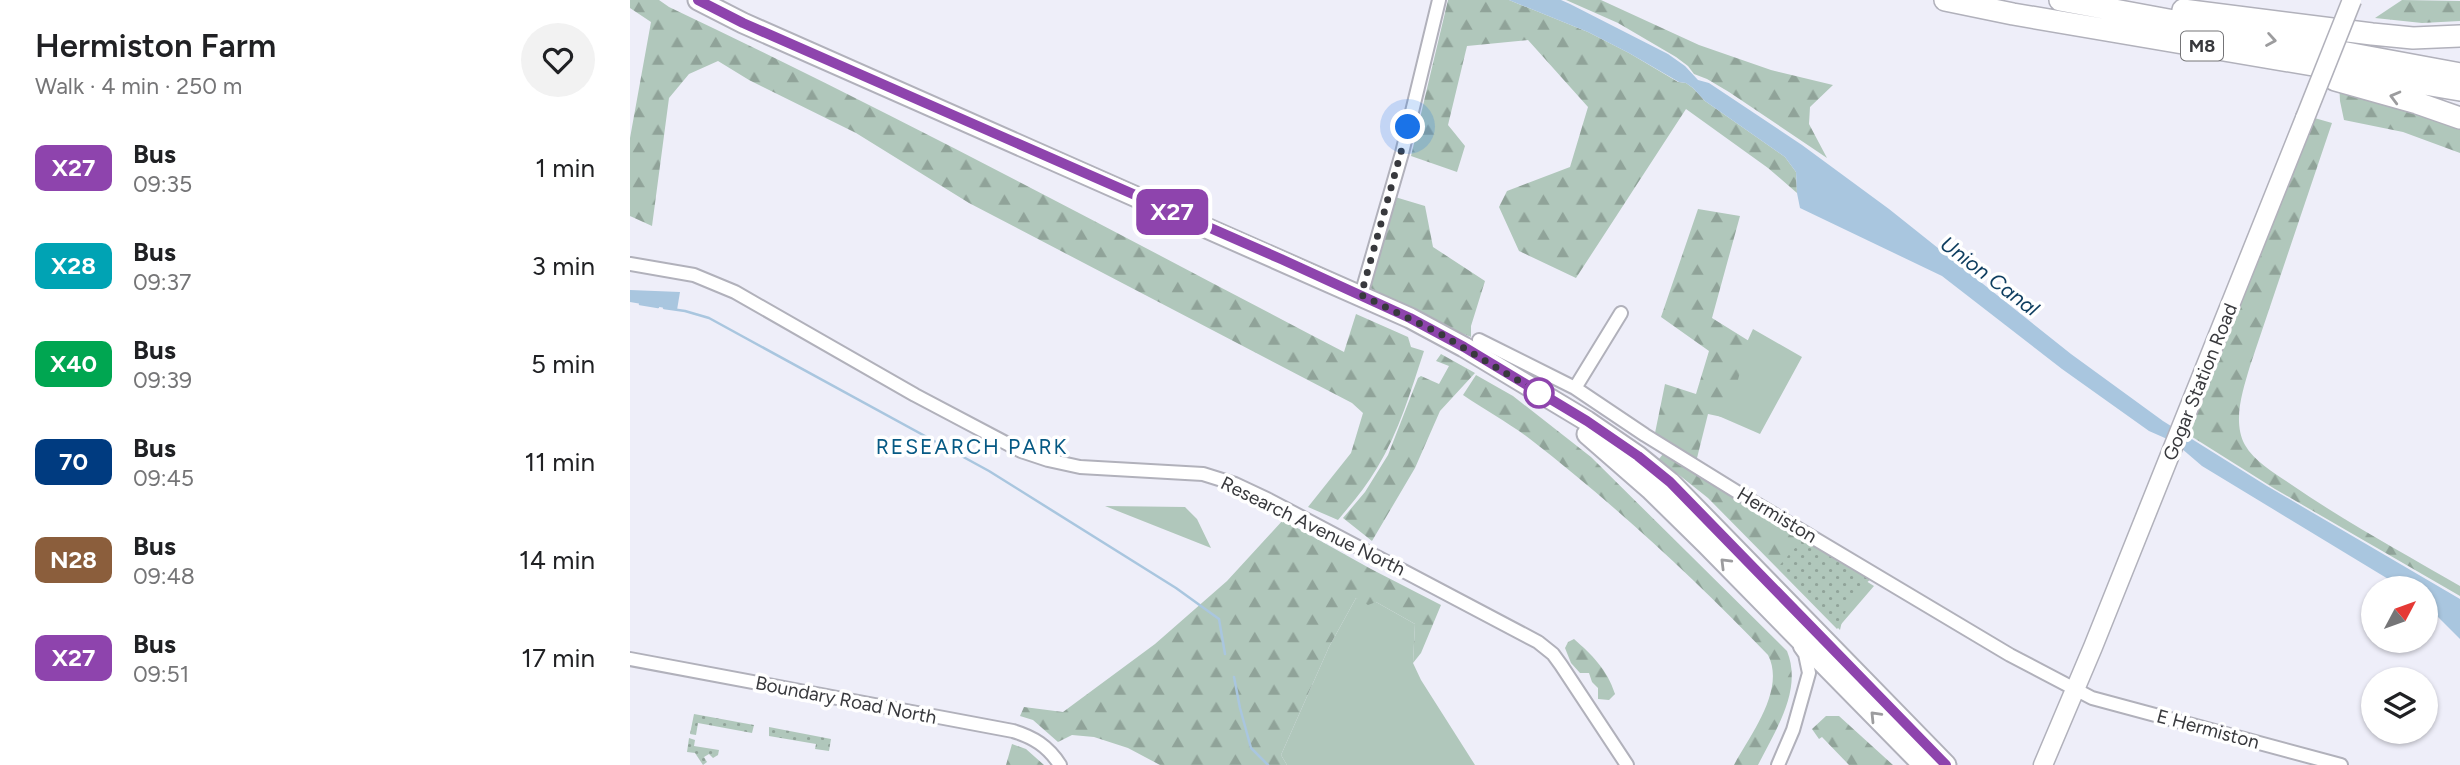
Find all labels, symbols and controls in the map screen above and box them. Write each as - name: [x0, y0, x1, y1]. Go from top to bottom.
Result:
- button: heart: [521, 23, 595, 97]
- text: Hermiston Farm: [35, 26, 276, 65]
- road number: M8: [2181, 32, 2223, 60]
- one-way arrow: [2265, 32, 2277, 47]
- text: Walk · 4 min · 250 m: [35, 72, 242, 100]
- one-way arrow: [2389, 90, 2401, 105]
- your location: [1390, 109, 1425, 144]
- text: Bus: [133, 138, 176, 170]
- text: 1 min: [535, 152, 595, 184]
- text: X27: [52, 153, 95, 182]
- text: 09:35: [133, 170, 192, 198]
- line badge: X27: [1132, 189, 1212, 235]
- text: X27: [1150, 197, 1194, 226]
- water label: Union Canal: [1936, 231, 2044, 321]
- text: Bus: [133, 236, 176, 268]
- text: 3 min: [532, 250, 595, 282]
- text: X28: [51, 251, 96, 280]
- text: 09:37: [133, 268, 191, 296]
- street label: Gogar Station Road: [2158, 300, 2242, 464]
- text: Bus: [133, 334, 176, 366]
- text: 5 min: [531, 348, 595, 380]
- text: X40: [50, 349, 97, 378]
- text: 09:39: [133, 366, 192, 394]
- unlabelled marker: [1524, 378, 1554, 408]
- text: Bus: [133, 432, 176, 464]
- district label: RESEARCH PARK: [876, 434, 1068, 459]
- text: 11 min: [524, 446, 595, 478]
- text: 70: [59, 447, 88, 476]
- text: 09:45: [133, 464, 194, 492]
- street label: Research Avenue North: [1217, 471, 1409, 581]
- street label: Hermiston: [1733, 482, 1821, 548]
- text: Bus: [133, 530, 176, 562]
- text: 14 min: [519, 544, 595, 576]
- text: N28: [50, 545, 97, 574]
- one-way arrow: [1720, 558, 1733, 571]
- text: 09:48: [133, 562, 195, 590]
- north arrow: [2361, 576, 2438, 653]
- map controls: [2361, 576, 2438, 744]
- text: Bus: [133, 628, 176, 660]
- text: 17 min: [521, 642, 595, 674]
- text: X27: [52, 643, 95, 672]
- text: 09:51: [133, 660, 189, 688]
- button: layers: [2361, 667, 2438, 744]
- street label: Boundary Road North: [753, 671, 939, 729]
- street label: E Hermiston: [2154, 704, 2262, 754]
- one-way arrow: [1871, 711, 1884, 724]

